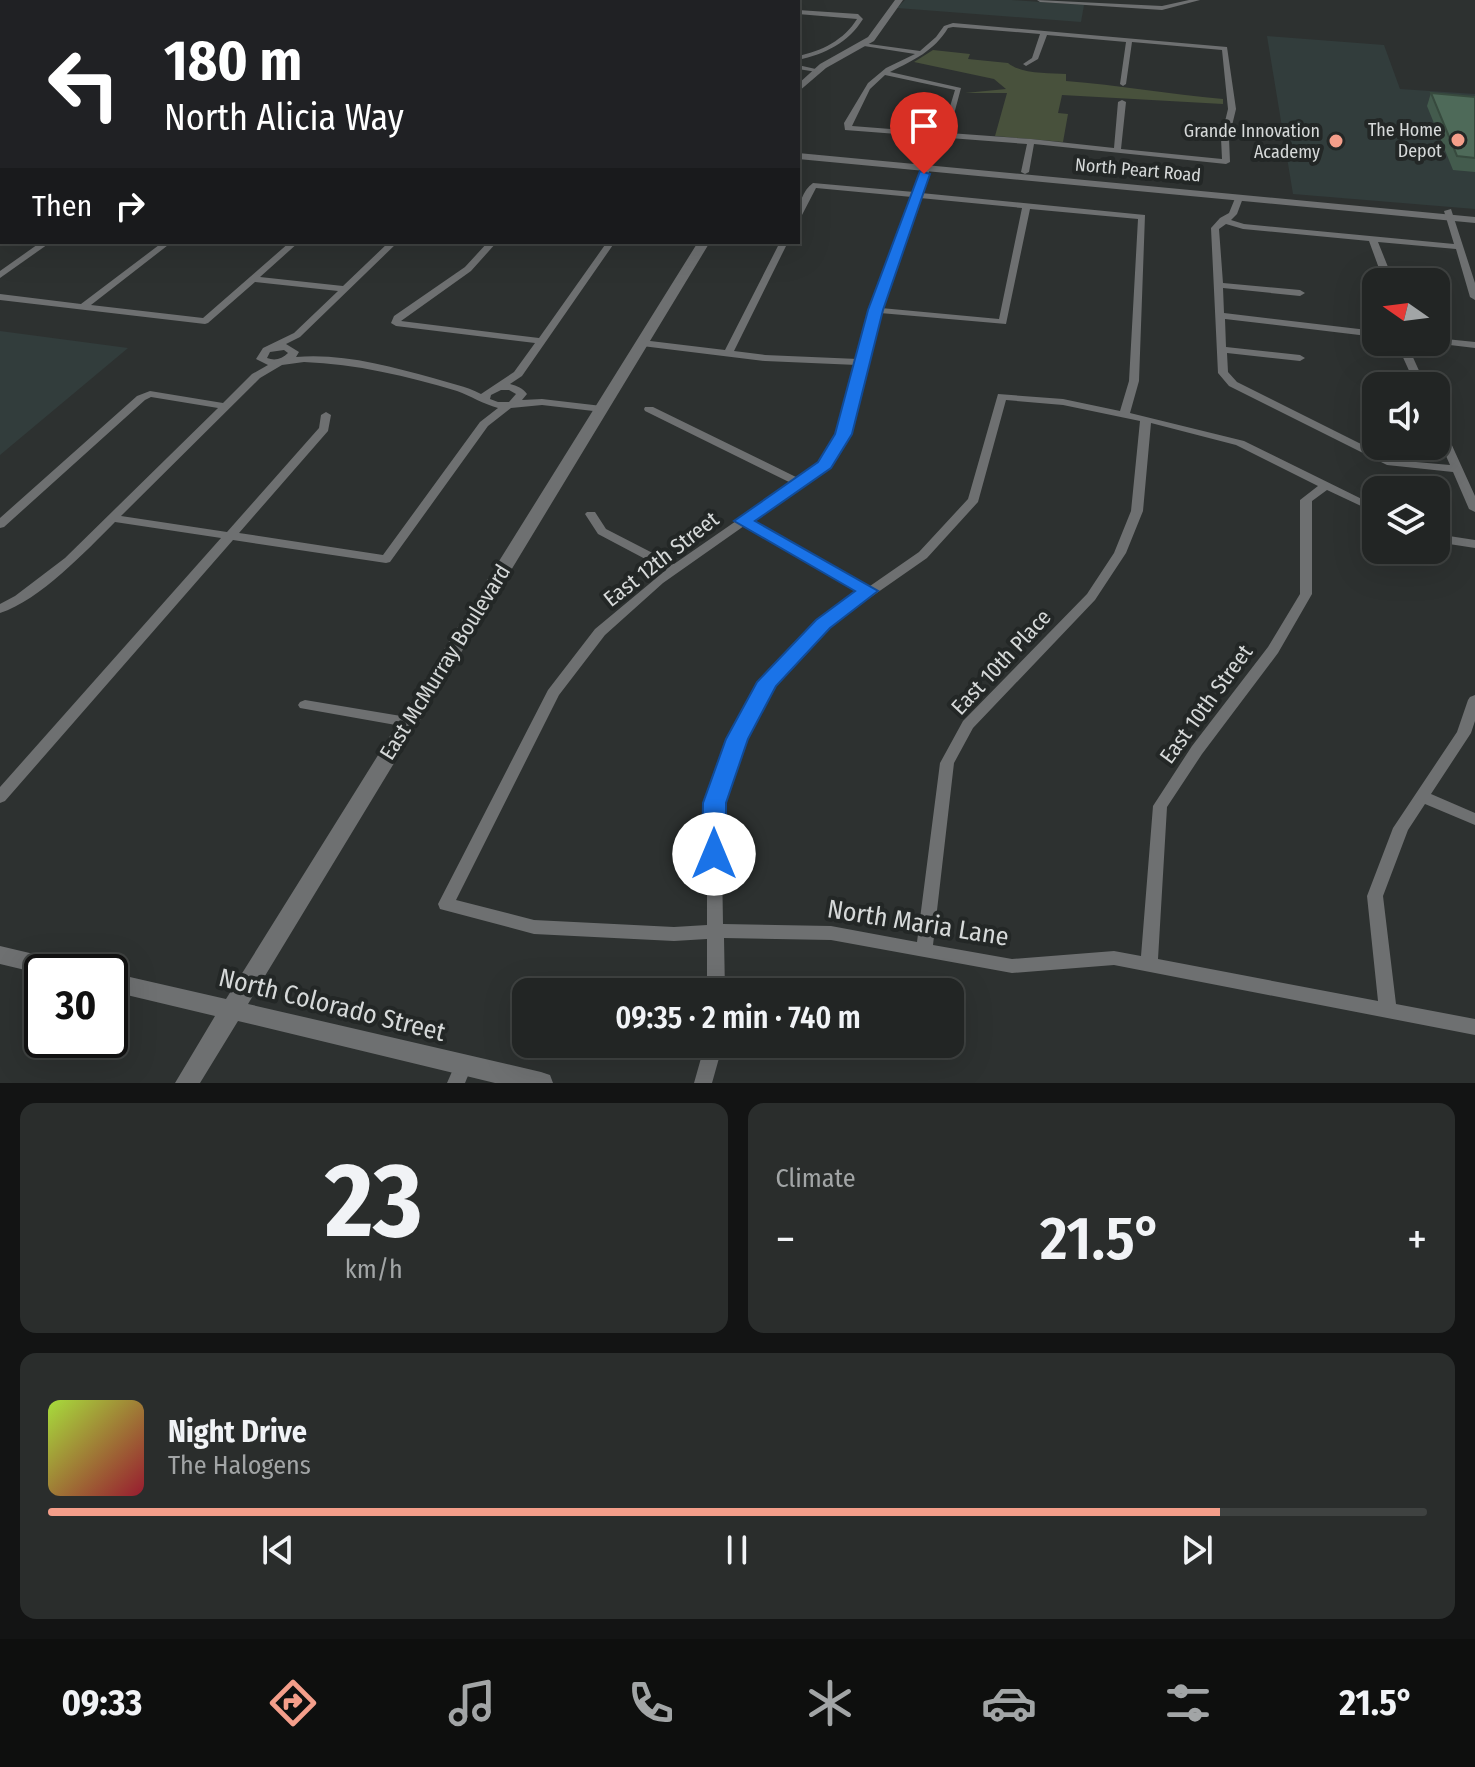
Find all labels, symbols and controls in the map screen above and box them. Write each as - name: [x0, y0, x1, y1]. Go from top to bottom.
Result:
- text: 180 m: [164, 28, 302, 95]
- icon: left: [32, 32, 136, 136]
- pin: [890, 92, 958, 174]
- text: North Alicia Way: [164, 96, 404, 140]
- icon: arrive: [902, 104, 946, 148]
- place label: The Home Depot: [1368, 119, 1442, 162]
- place label: Grande Innovation Academy: [1184, 120, 1320, 163]
- marker: The Home Depot: [1449, 131, 1467, 149]
- marker: Grande Innovation Academy: [1327, 132, 1345, 150]
- street label: North Peart Road: [1074, 154, 1202, 186]
- icon: right: [108, 184, 152, 228]
- text: Then: [32, 188, 92, 224]
- north arrow: [1362, 268, 1450, 356]
- map controls: [1362, 268, 1450, 564]
- button: sound: [1362, 372, 1450, 460]
- button: layers: [1362, 476, 1450, 564]
- street label: East 12th Street: [598, 505, 725, 612]
- street label: East McMurray Boulevard: [374, 559, 516, 765]
- street label: East 10th Place: [945, 604, 1057, 720]
- street label: East 10th Street: [1154, 639, 1259, 769]
- position arrow: [672, 812, 756, 896]
- street label: North Maria Lane: [825, 893, 1011, 953]
- speed limit sign: 30: [24, 954, 128, 1058]
- street label: North Colorado Street: [216, 962, 449, 1048]
- text: 09:35 · 2 min · 740 m: [615, 1000, 861, 1036]
- text: 23: [325, 1139, 422, 1264]
- text: Climate: [776, 1163, 856, 1194]
- text: 21.5°: [1040, 1203, 1162, 1275]
- text: −: [776, 1213, 795, 1266]
- text: +: [1407, 1213, 1427, 1266]
- text: km/h: [345, 1254, 403, 1285]
- text: Night Drive: [168, 1414, 307, 1450]
- text: The Halogens: [168, 1450, 311, 1481]
- icon: previous: [256, 1528, 300, 1572]
- icon: pause: [715, 1528, 759, 1572]
- icon: next: [1175, 1528, 1219, 1572]
- icon: directions: [265, 1675, 321, 1731]
- icon: music: [444, 1675, 500, 1731]
- icon: phone: [623, 1675, 679, 1731]
- icon: climate: [802, 1675, 858, 1731]
- icon: car: [981, 1675, 1037, 1731]
- icon: filters: [1160, 1675, 1216, 1731]
- text: 09:33: [62, 1681, 142, 1725]
- text: 21.5°: [1339, 1681, 1413, 1725]

